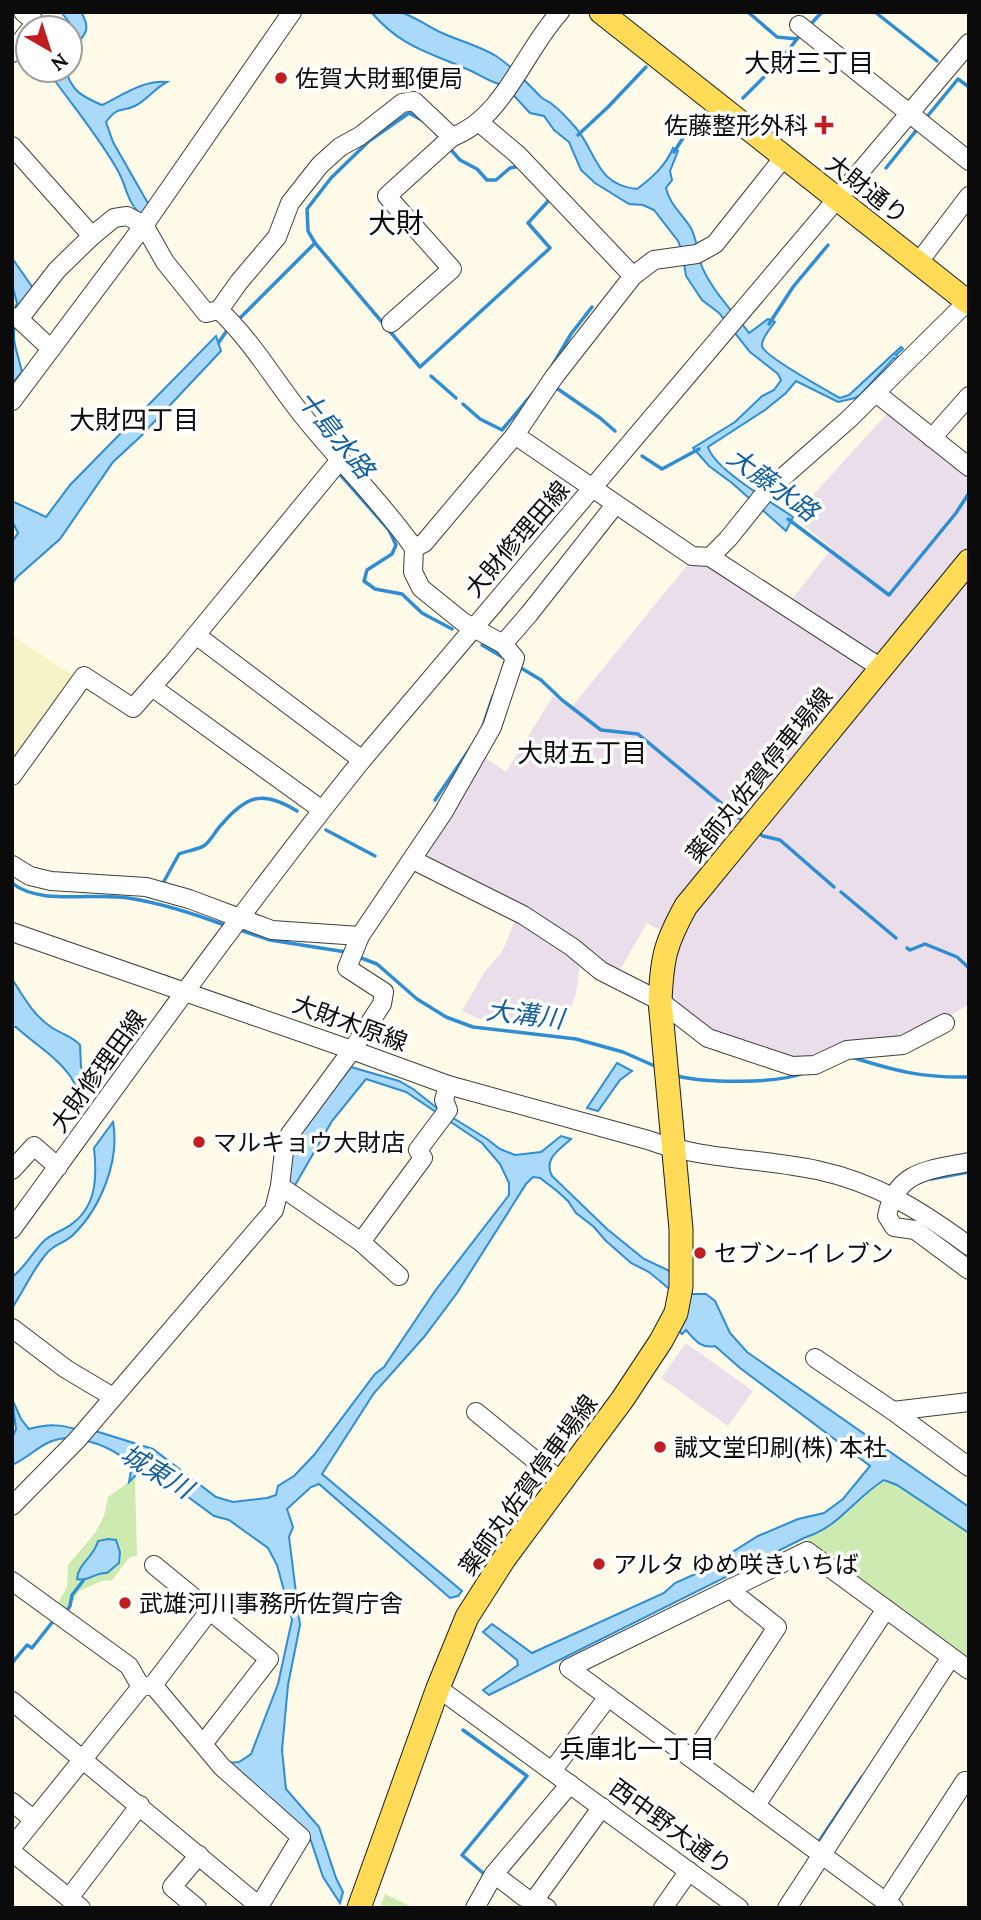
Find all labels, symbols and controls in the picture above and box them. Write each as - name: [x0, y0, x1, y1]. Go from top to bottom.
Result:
- north arrow: [14, 14, 84, 84]
- district label: 大財三丁目: [744, 46, 874, 79]
- text: N: [46, 48, 73, 76]
- place label: 佐賀大財郵便局: [295, 63, 463, 94]
- marker: 佐賀大財郵便局: [273, 70, 289, 86]
- place label: 佐藤整形外科: [664, 110, 808, 141]
- marker: 佐藤整形外科: [814, 115, 834, 135]
- street label: 大財通り: [820, 147, 914, 231]
- district label: 大財: [368, 205, 424, 241]
- water label: 十島水路: [290, 383, 383, 486]
- district label: 大財四丁目: [69, 403, 199, 436]
- water label: 大藤水路: [721, 440, 826, 529]
- street label: 大財修理田線: [458, 474, 576, 604]
- street label: 薬師丸佐賀停車場線: [679, 681, 839, 869]
- district label: 大財五丁目: [517, 736, 647, 769]
- street label: 大財木原線: [288, 988, 412, 1058]
- water label: 大溝川: [484, 993, 569, 1035]
- street label: 大財修理田線: [43, 1004, 153, 1138]
- place label: マルキョウ大財店: [213, 1127, 405, 1158]
- marker: マルキョウ大財店: [191, 1134, 207, 1150]
- place label: セブン-イレブン: [714, 1238, 894, 1269]
- marker: セブン-イレブン: [692, 1245, 708, 1261]
- street label: 薬師丸佐賀停車場線: [452, 1389, 604, 1581]
- place label: 誠文堂印刷(株) 本社: [674, 1432, 887, 1463]
- water label: 城東川: [115, 1437, 201, 1507]
- marker: 誠文堂印刷(株) 本社: [652, 1439, 668, 1455]
- place label: アルタ ゆめ咲きいちば: [613, 1549, 859, 1580]
- marker: アルタ ゆめ咲きいちば: [591, 1556, 607, 1572]
- place label: 武雄河川事務所佐賀庁舎: [139, 1588, 403, 1619]
- marker: 武雄河川事務所佐賀庁舎: [117, 1595, 133, 1611]
- district label: 兵庫北一丁目: [559, 1732, 715, 1765]
- street label: 西中野大通り: [604, 1772, 738, 1882]

